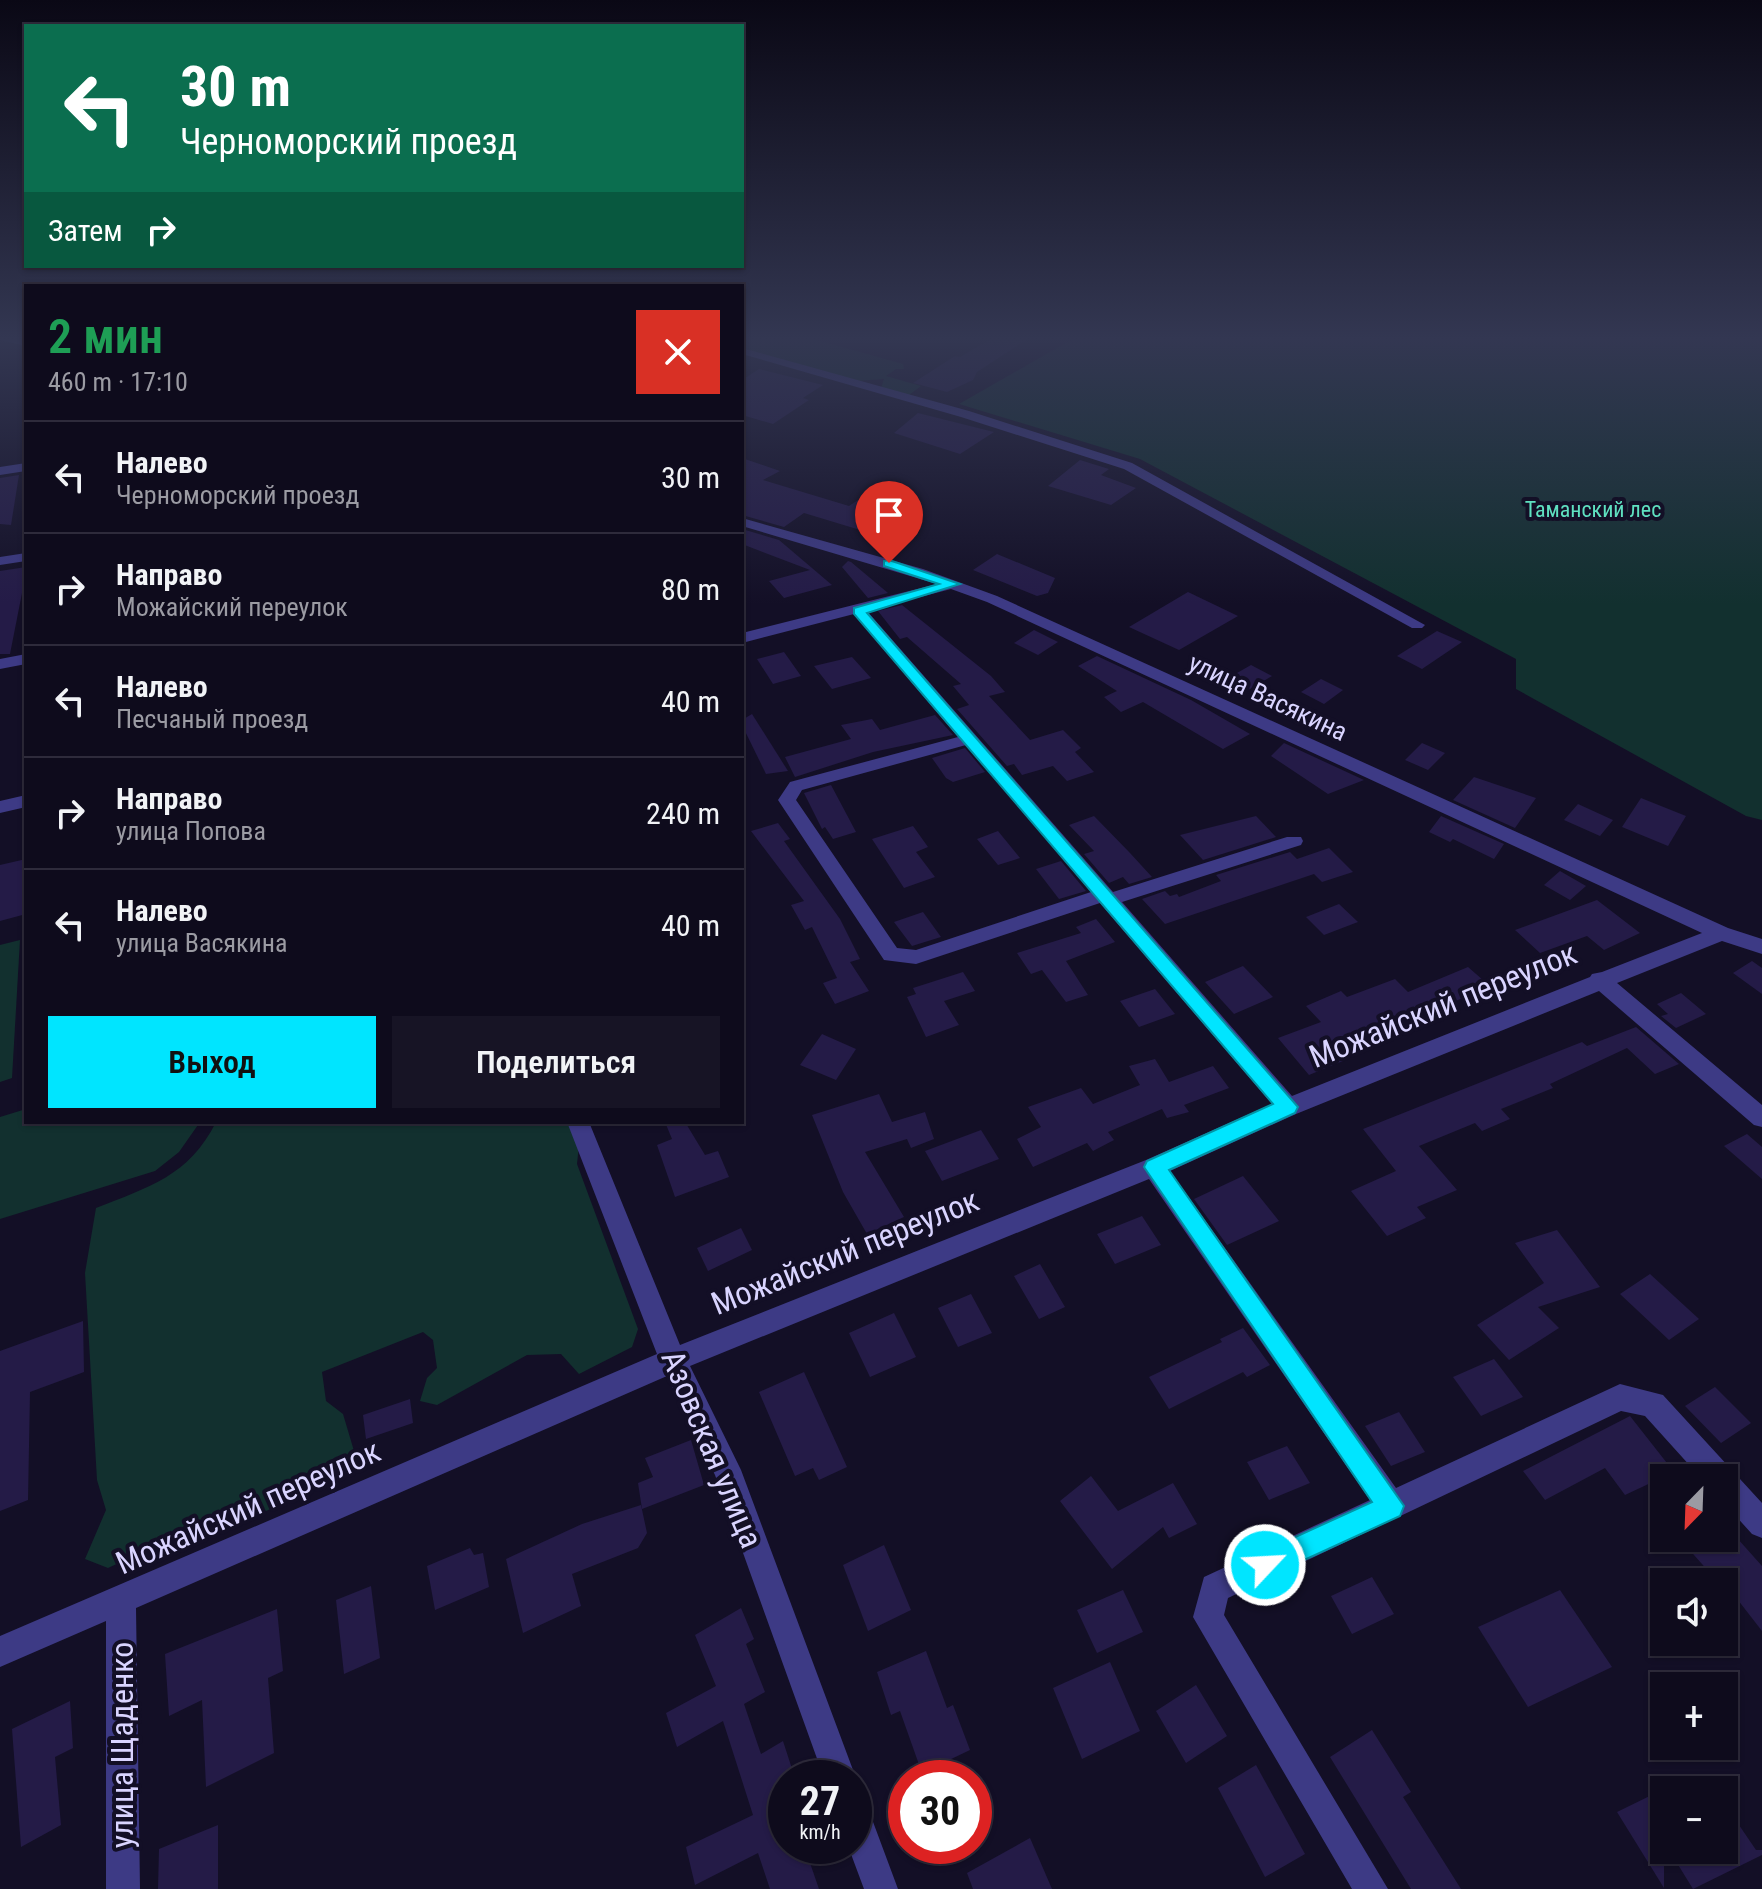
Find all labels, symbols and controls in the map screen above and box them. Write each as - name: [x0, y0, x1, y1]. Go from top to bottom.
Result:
- text: 30 m: [180, 54, 291, 120]
- icon: left: [48, 56, 152, 160]
- text: Черноморский проезд: [180, 121, 517, 163]
- icon: right: [139, 208, 183, 252]
- text: Затем: [48, 213, 123, 248]
- text: 2 мин: [48, 308, 163, 365]
- button: close: [636, 310, 720, 394]
- text: 460 m · 17:10: [48, 367, 188, 397]
- text: Налево: [116, 445, 208, 480]
- icon: left: [48, 455, 92, 499]
- text: 30 m: [661, 460, 720, 495]
- text: Черноморский проезд: [116, 480, 359, 510]
- pin: [855, 481, 923, 563]
- icon: arrive: [867, 493, 911, 537]
- park label: Таманский лес: [1525, 497, 1661, 522]
- text: Направо: [116, 557, 222, 592]
- icon: right: [48, 567, 92, 611]
- text: 80 m: [661, 572, 720, 607]
- text: Можайский переулок: [116, 592, 348, 622]
- street label: улица Васякина: [1184, 647, 1352, 747]
- text: Налево: [116, 669, 208, 704]
- icon: left: [48, 679, 92, 723]
- text: 40 m: [661, 684, 720, 719]
- text: Песчаный проезд: [116, 704, 308, 734]
- text: Направо: [116, 781, 222, 816]
- icon: right: [48, 791, 92, 835]
- text: 240 m: [646, 796, 720, 831]
- text: улица Попова: [116, 816, 266, 846]
- text: Налево: [116, 893, 208, 928]
- icon: left: [48, 903, 92, 947]
- text: 40 m: [661, 908, 720, 943]
- text: улица Васякина: [116, 928, 288, 958]
- street label: Можайский переулок: [1304, 934, 1582, 1076]
- button: Выход: [48, 1016, 376, 1108]
- button: Поделиться: [392, 1016, 720, 1108]
- street label: Можайский переулок: [706, 1181, 984, 1323]
- street label: Азовская улица: [653, 1345, 771, 1553]
- street label: Можайский переулок: [110, 1432, 386, 1582]
- north arrow: [1650, 1464, 1738, 1552]
- map controls: [1650, 1464, 1738, 1864]
- position arrow: [1223, 1523, 1307, 1607]
- button: sound: [1650, 1568, 1738, 1656]
- street label: улица Щаденко: [103, 1642, 141, 1848]
- button: +: [1650, 1672, 1738, 1760]
- speed limit sign: 30: [888, 1760, 992, 1864]
- button: −: [1650, 1776, 1738, 1864]
- text: 27: [800, 1778, 840, 1825]
- text: km/h: [799, 1820, 841, 1844]

